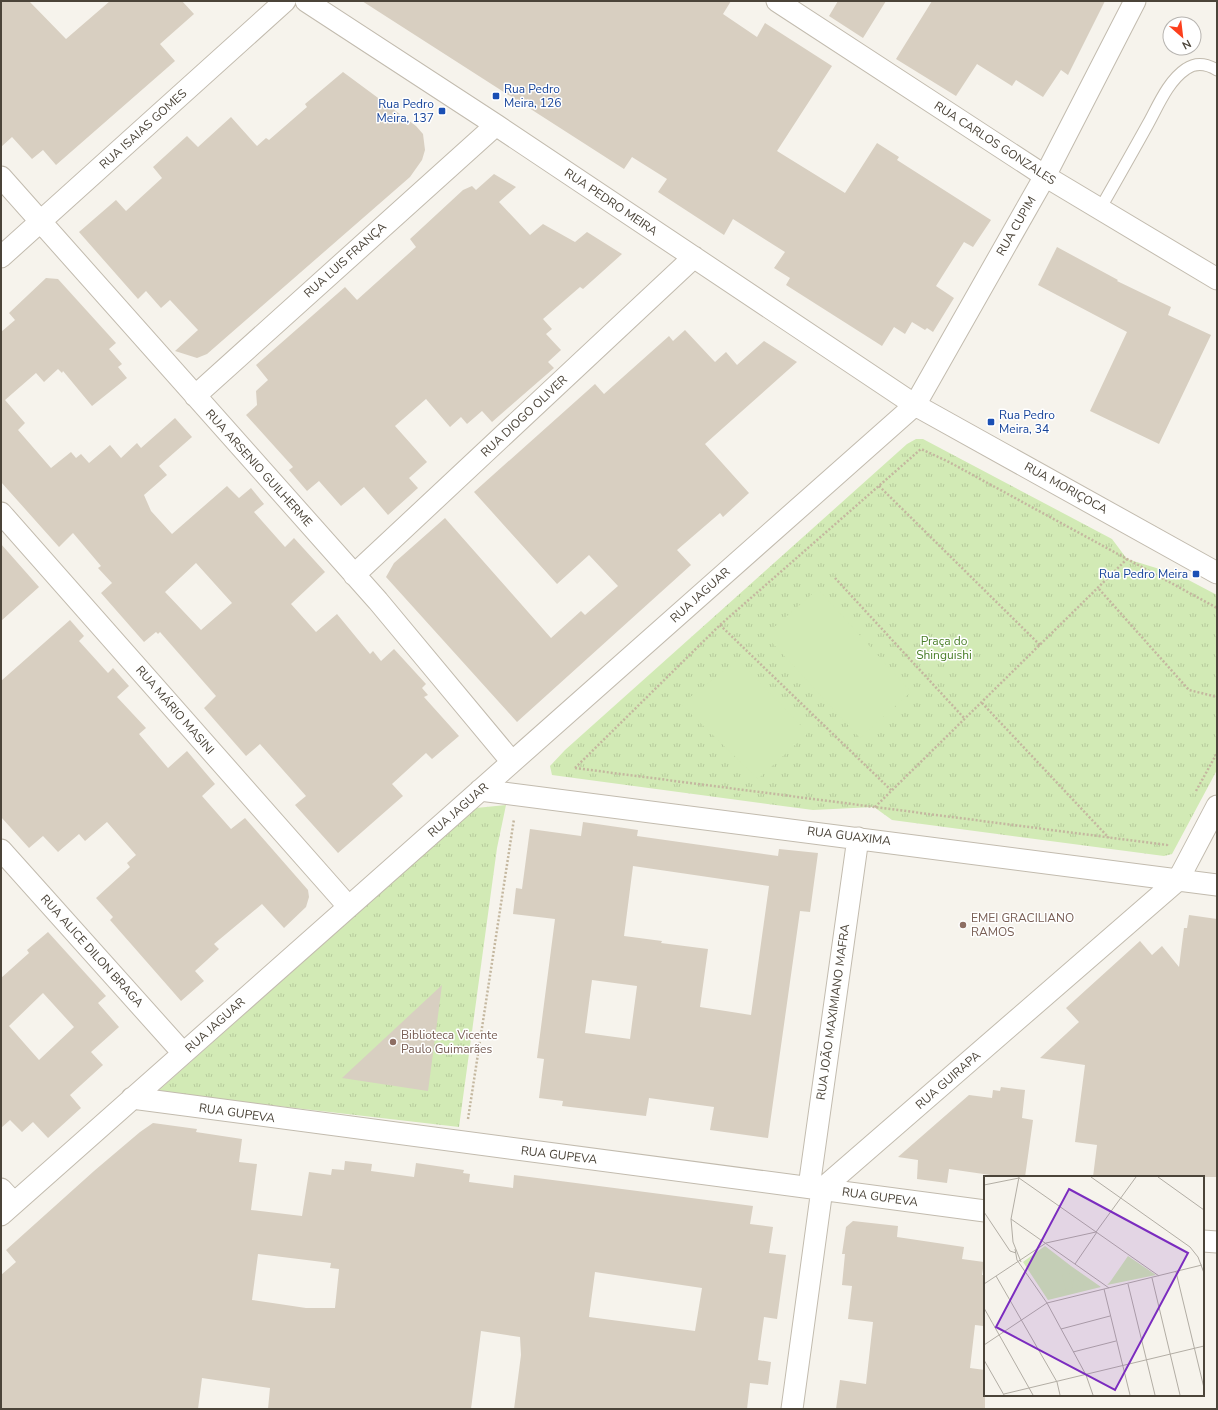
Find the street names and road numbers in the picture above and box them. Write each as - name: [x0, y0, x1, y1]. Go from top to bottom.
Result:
- street label: RUA ISAIAS GOMES: [96, 85, 190, 173]
- street label: RUA CARLOS GONZALES: [931, 98, 1059, 188]
- street label: RUA PEDRO MEIRA: [561, 165, 661, 239]
- street label: RUA CUPIM: [993, 193, 1039, 259]
- street label: RUA LUIS FRANÇA: [300, 219, 390, 301]
- street label: RUA DIOGO OLIVER: [477, 372, 571, 460]
- street label: RUA ARSENIO GUILHERME: [202, 406, 316, 530]
- street label: RUA MORIÇOCA: [1022, 459, 1111, 518]
- street label: RUA JAGUAR: [667, 564, 733, 626]
- street label: RUA MÁRIO MASINI: [132, 662, 218, 758]
- street label: RUA JAGUAR: [424, 779, 492, 841]
- street label: RUA GUAXIMA: [806, 823, 892, 849]
- street label: RUA ALICE DILON BRAGA: [37, 891, 147, 1011]
- street label: RUA JOÃO MAXIMIANO MAFRA: [813, 923, 853, 1101]
- street label: RUA JAGUAR: [182, 994, 248, 1056]
- street label: RUA GUIRAPA: [912, 1047, 984, 1113]
- street label: RUA GUPEVA: [198, 1100, 276, 1126]
- street label: RUA GUPEVA: [520, 1142, 598, 1168]
- street label: RUA GUPEVA: [841, 1184, 919, 1210]

